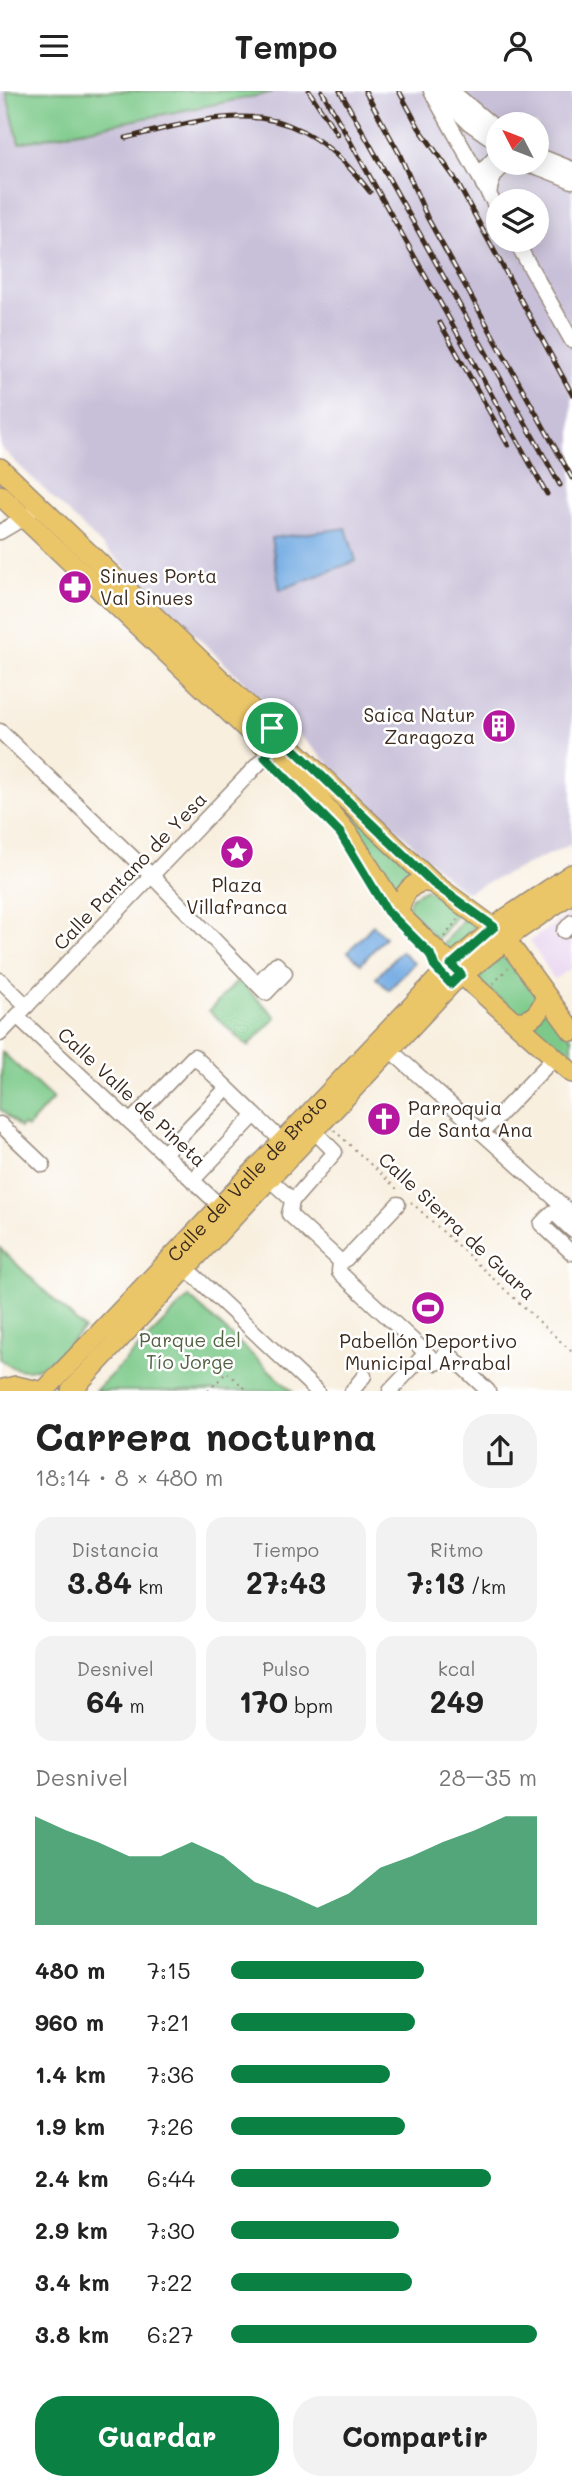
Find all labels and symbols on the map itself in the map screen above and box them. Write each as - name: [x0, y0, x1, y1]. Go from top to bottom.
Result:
- north arrow: [486, 112, 550, 175]
- place label: Sinues Porta Val Sinues: [100, 563, 217, 610]
- pharmacy icon: Sinues Porta Val Sinues: [56, 568, 94, 606]
- pin: [242, 698, 302, 758]
- place label: Saica Natur Zaragoza: [363, 702, 475, 749]
- building icon: Saica Natur Zaragoza: [480, 707, 518, 745]
- street label: Calle Pantano de Yesa: [48, 786, 212, 955]
- place icon: Plaza Villafranca: [218, 833, 256, 871]
- place label: Plaza Villafranca: [186, 872, 288, 919]
- street label: Calle Valle de Pineta: [53, 1021, 212, 1172]
- street label: Calle del Valle de Broto: [161, 1089, 332, 1267]
- place label: Parroquia de Santa Ana: [408, 1095, 533, 1142]
- church icon: Parroquia de Santa Ana: [365, 1100, 403, 1138]
- street label: Calle Sierra de Guara: [374, 1146, 541, 1305]
- sports icon: Pabellón Deportivo Municipal Arrabal: [409, 1289, 447, 1327]
- park label: Parque del Tío Jorge: [139, 1327, 241, 1374]
- place label: Pabellón Deportivo Municipal Arrabal: [339, 1328, 517, 1375]

